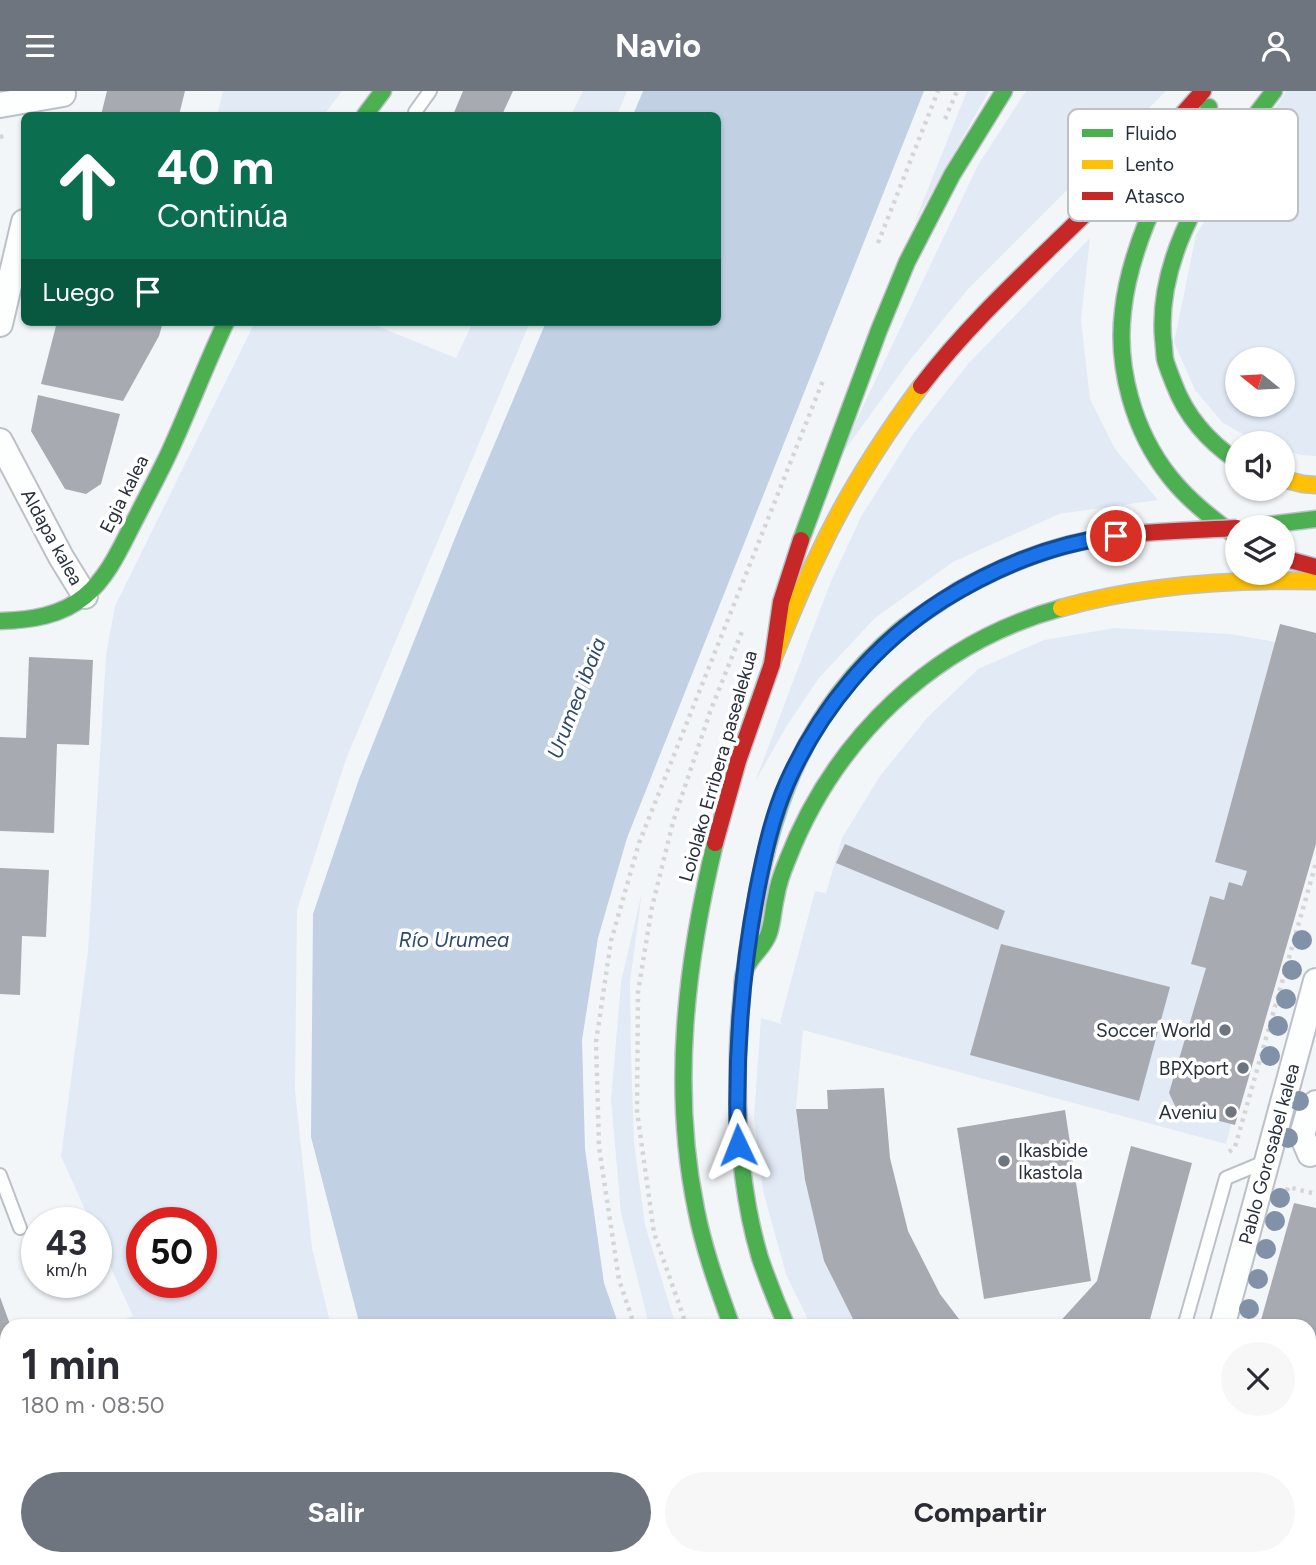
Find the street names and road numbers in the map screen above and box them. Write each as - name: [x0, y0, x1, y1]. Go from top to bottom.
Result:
- street label: Egia kalea: [95, 451, 153, 537]
- street label: Aldapa kalea: [16, 485, 88, 589]
- street label: Loiolako Erribera pasealekua: [674, 648, 762, 884]
- street label: Pablo Gorosabel kalea: [1234, 1061, 1304, 1247]

